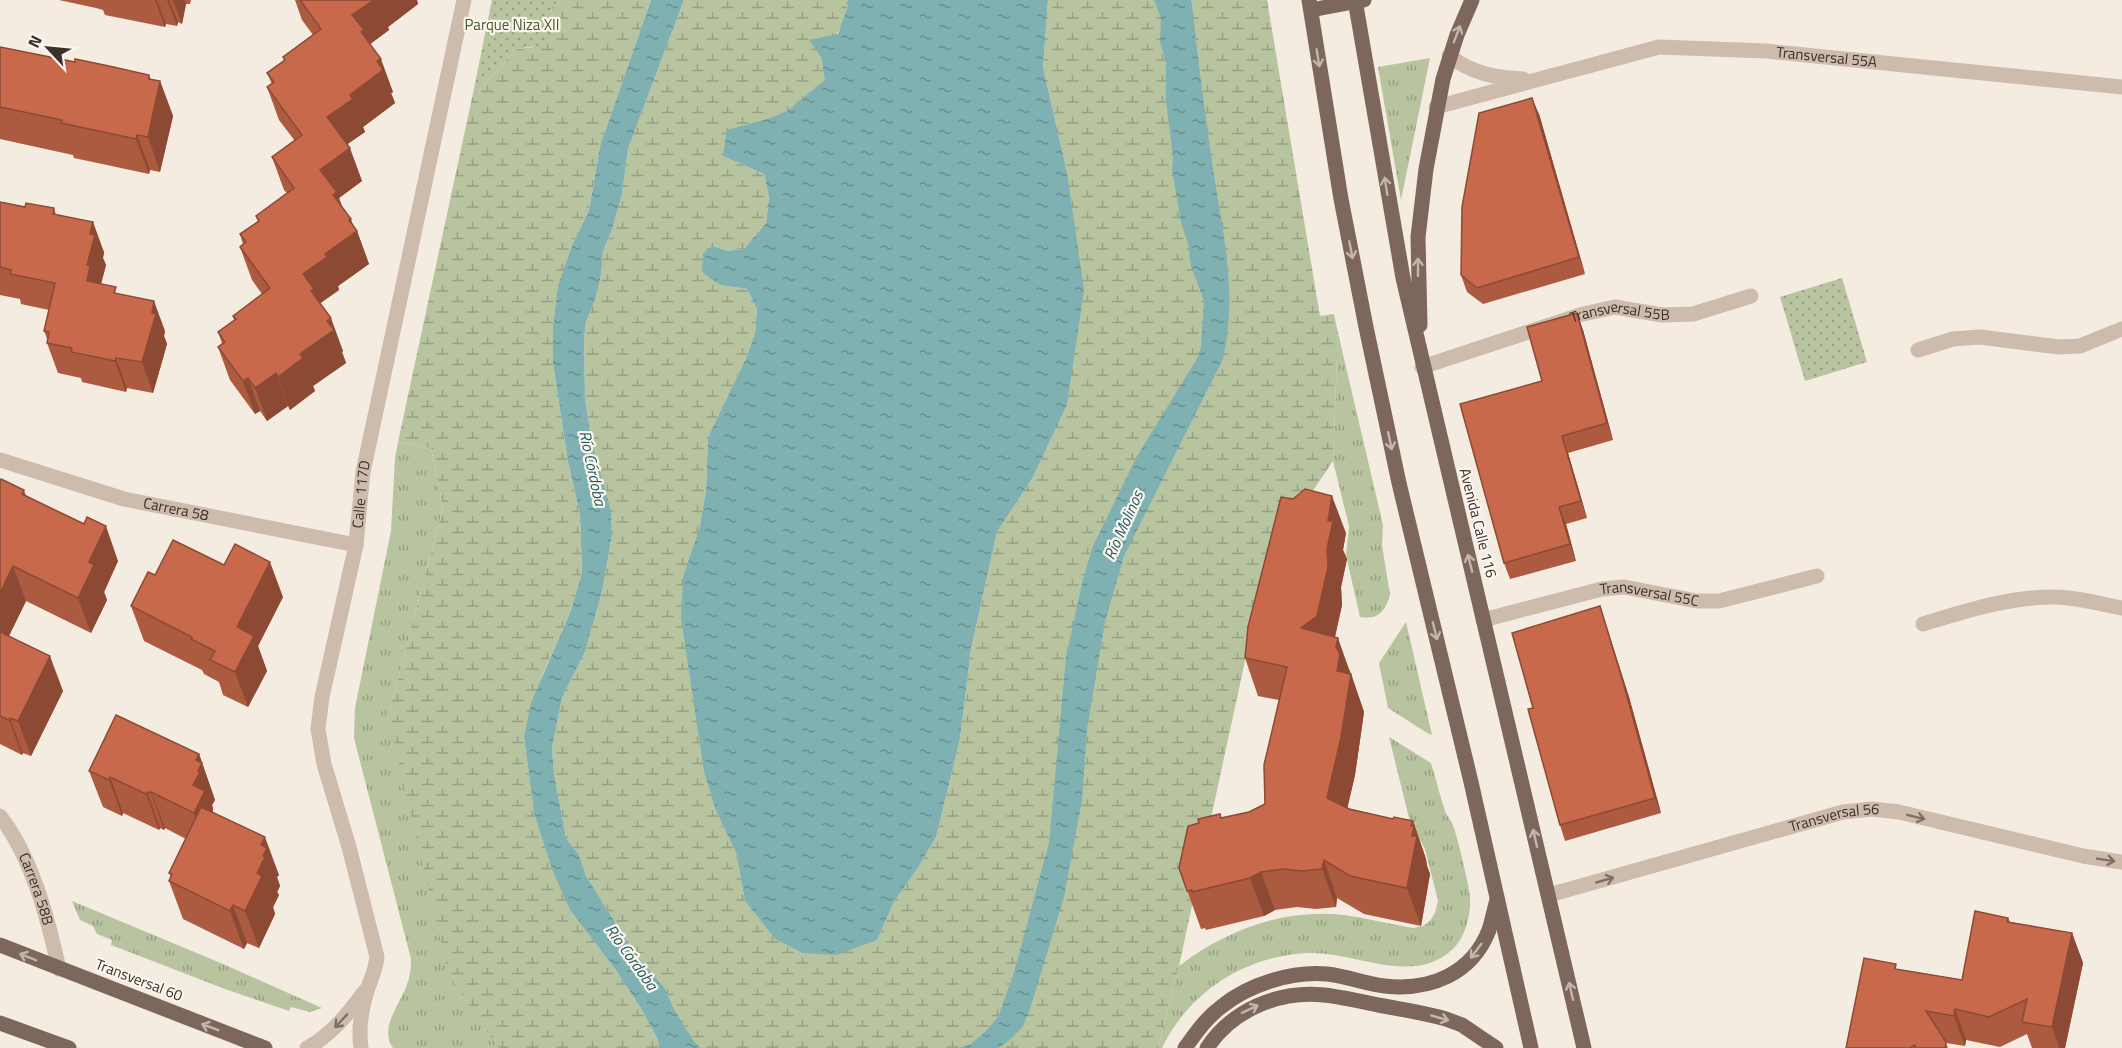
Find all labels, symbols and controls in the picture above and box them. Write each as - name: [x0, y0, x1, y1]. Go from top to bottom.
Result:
- park label: Parque Niza XII: [465, 13, 559, 36]
- north arrow: [18, 18, 78, 78]
- one-way arrow: [1452, 25, 1463, 44]
- text: N: [21, 31, 48, 52]
- street label: Transversal 55A: [1775, 40, 1878, 73]
- one-way arrow: [1313, 47, 1324, 67]
- one-way arrow: [1380, 177, 1391, 197]
- one-way arrow: [1346, 240, 1357, 259]
- one-way arrow: [1412, 257, 1424, 277]
- street label: Transversal 55B: [1567, 295, 1670, 329]
- water label: Río Córdoba: [573, 428, 613, 509]
- one-way arrow: [1385, 431, 1396, 450]
- street label: Calle 117D: [346, 458, 376, 529]
- street label: Avenida Calle 116: [1454, 466, 1503, 580]
- water label: Río Molinos: [1097, 486, 1149, 563]
- street label: Carrera 58: [141, 491, 211, 527]
- one-way arrow: [1463, 554, 1475, 573]
- street label: Transversal 55C: [1599, 575, 1701, 612]
- one-way arrow: [1429, 621, 1441, 640]
- street label: Transversal 56: [1786, 797, 1881, 838]
- one-way arrow: [1906, 811, 1925, 823]
- one-way arrow: [1529, 829, 1541, 848]
- street label: Carrera 58B: [13, 849, 60, 928]
- one-way arrow: [2096, 855, 2115, 866]
- one-way arrow: [1596, 873, 1615, 885]
- water label: Río Córdoba: [600, 919, 665, 996]
- one-way arrow: [1470, 943, 1482, 959]
- one-way arrow: [20, 951, 38, 962]
- street label: Transversal 60: [92, 952, 186, 1007]
- one-way arrow: [1565, 982, 1577, 1001]
- one-way arrow: [1240, 1003, 1258, 1015]
- one-way arrow: [1430, 1012, 1449, 1024]
- one-way arrow: [334, 1013, 348, 1028]
- one-way arrow: [202, 1021, 220, 1032]

